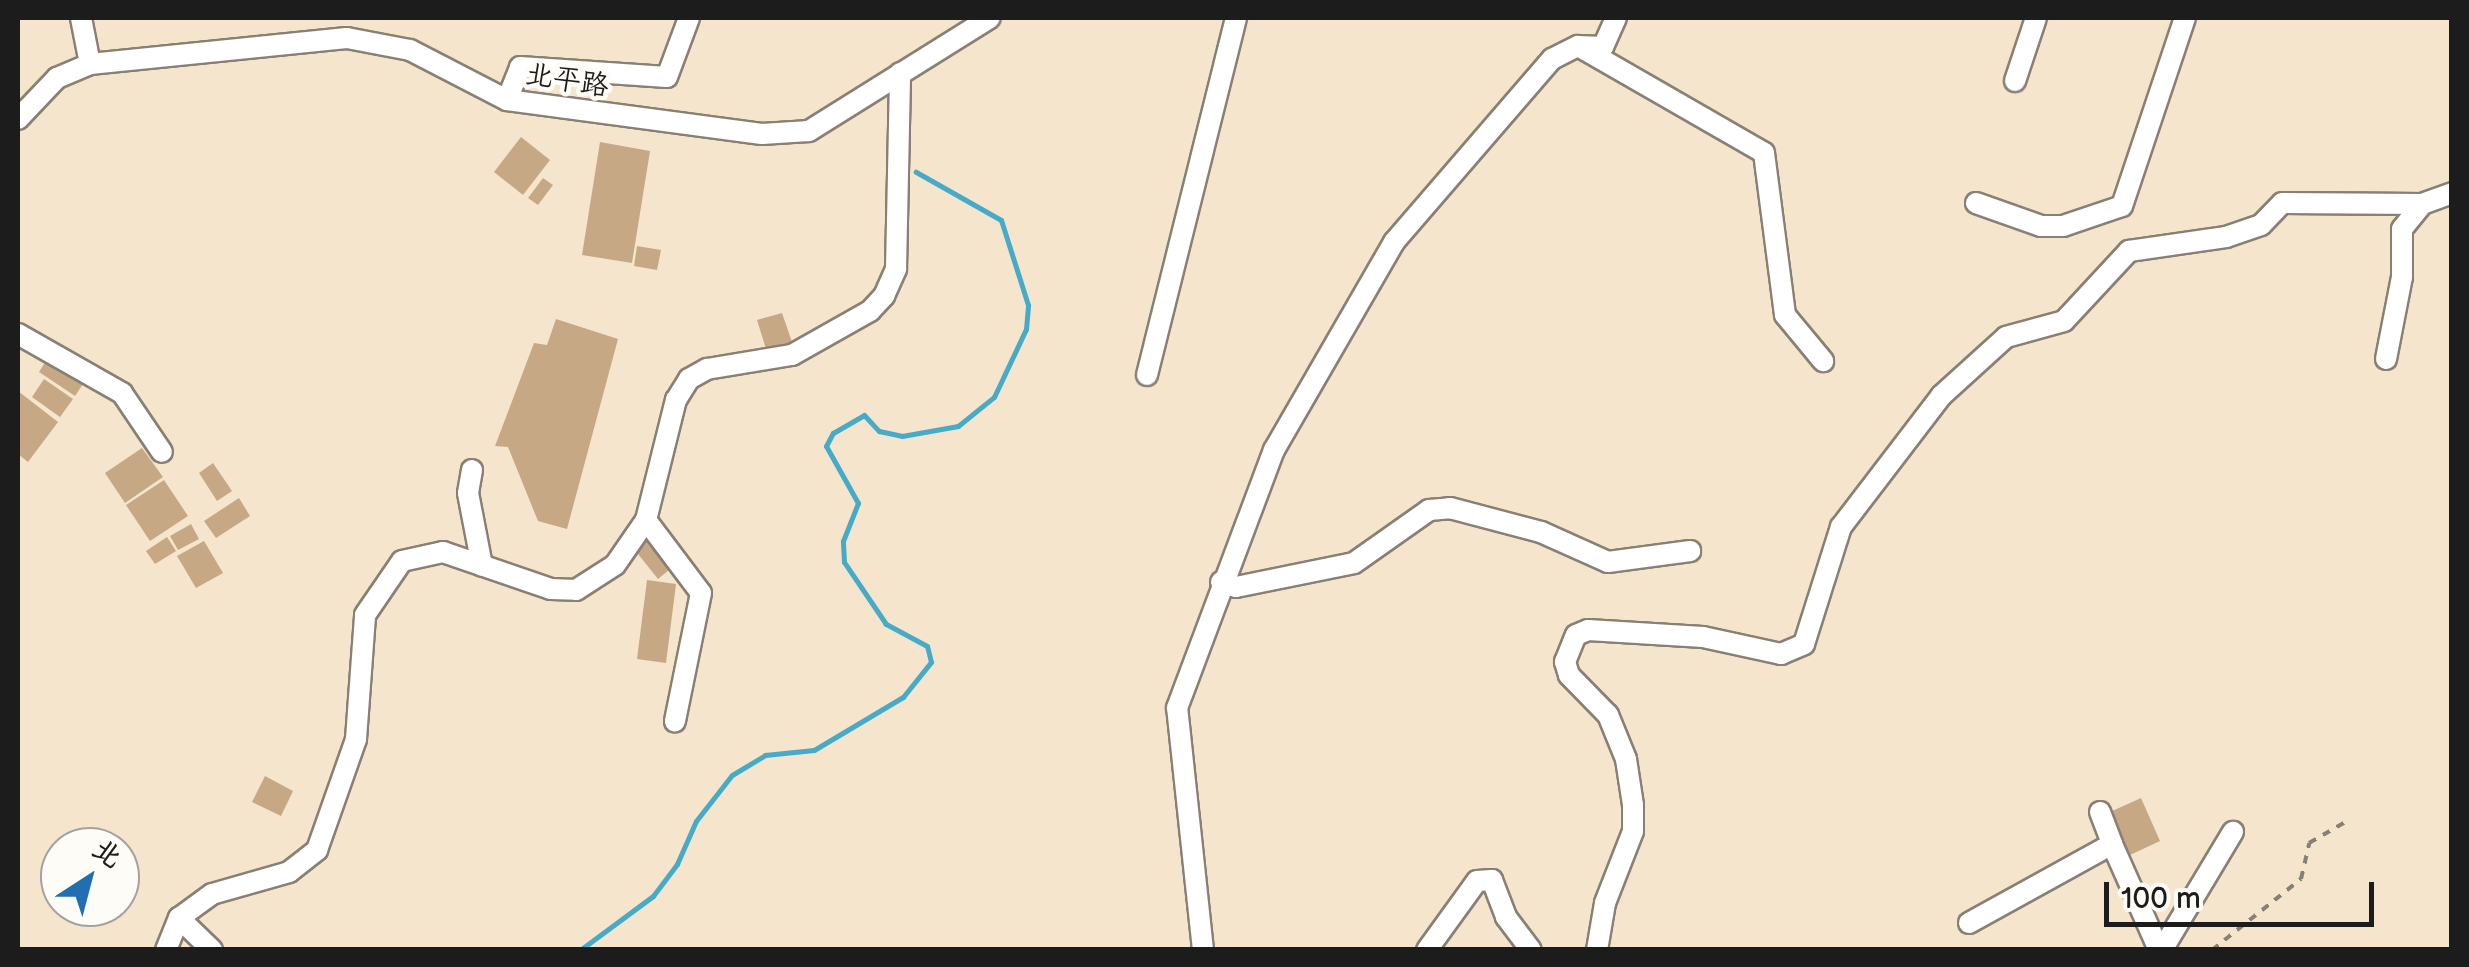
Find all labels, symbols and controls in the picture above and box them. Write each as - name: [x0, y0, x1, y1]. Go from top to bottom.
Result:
- street label: 北平路: [523, 58, 611, 104]
- north arrow: [40, 827, 140, 927]
- text: 北: [86, 832, 128, 876]
- scale bar: [2109, 862, 2379, 924]
- text: 100 m: [2121, 881, 2201, 917]

